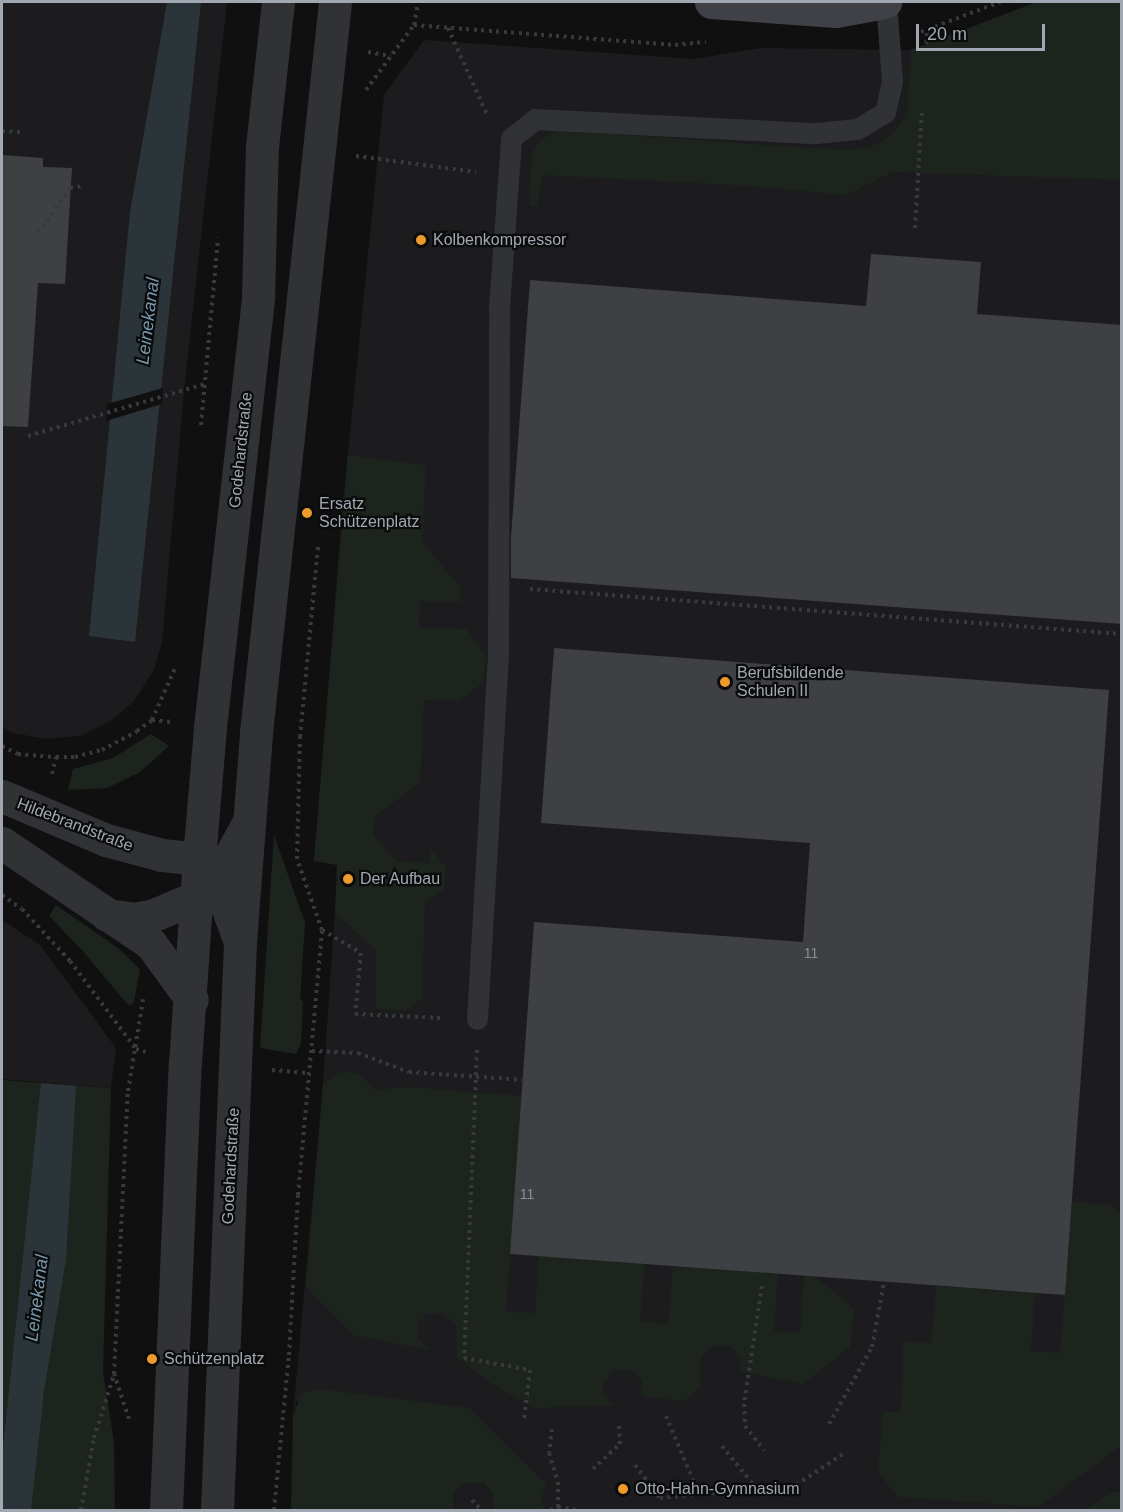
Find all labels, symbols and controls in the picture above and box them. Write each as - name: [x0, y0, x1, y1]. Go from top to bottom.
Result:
- scale bar: [919, 12, 1048, 50]
- text: 20 m: [927, 24, 967, 44]
- place label: Kolbenkompressor: [433, 230, 566, 250]
- marker: Kolbenkompressor: [414, 233, 428, 247]
- water label: Leinekanal: [132, 276, 164, 366]
- street label: Godehardstraße: [225, 391, 257, 509]
- place label: Ersatz Schützenplatz: [319, 494, 420, 532]
- marker: Ersatz Schützenplatz: [300, 506, 314, 520]
- place label: Berufsbildende Schulen II: [737, 663, 844, 701]
- marker: Berufsbildende Schulen II: [718, 675, 732, 689]
- street label: Hildebrandstraße: [14, 794, 136, 856]
- place label: Der Aufbau: [360, 869, 441, 889]
- marker: Der Aufbau: [341, 872, 355, 886]
- house number: 11: [804, 945, 818, 961]
- street label: Godehardstraße: [218, 1107, 244, 1225]
- house number: 11: [520, 1186, 534, 1202]
- water label: Leinekanal: [21, 1253, 53, 1343]
- place label: Schützenplatz: [164, 1349, 265, 1369]
- marker: Schützenplatz: [145, 1352, 159, 1366]
- place label: Otto-Hahn-Gymnasium: [635, 1479, 799, 1499]
- marker: Otto-Hahn-Gymnasium: [616, 1482, 630, 1496]

